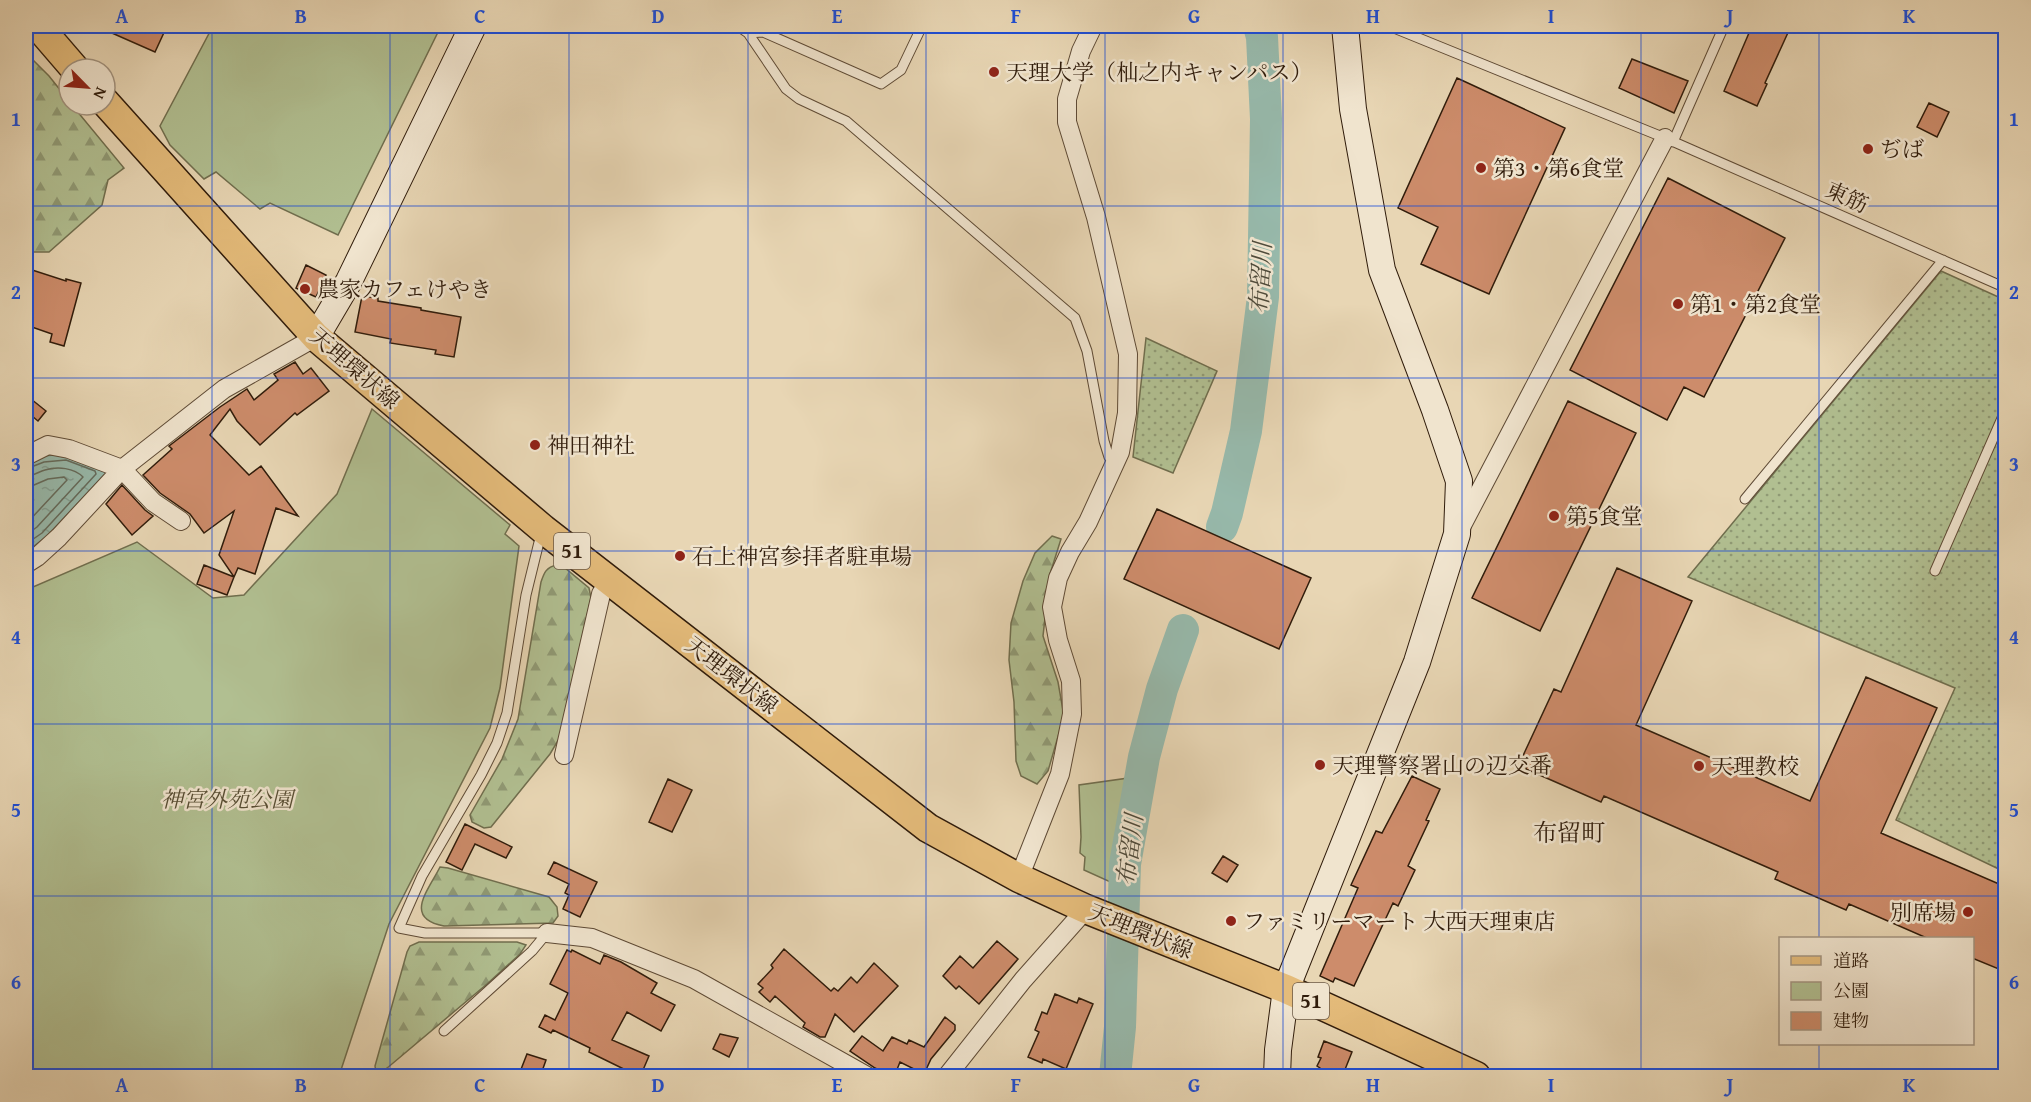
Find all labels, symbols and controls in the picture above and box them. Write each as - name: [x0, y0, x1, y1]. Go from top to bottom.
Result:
- text: A: [116, 1, 129, 30]
- text: B: [295, 1, 307, 30]
- text: C: [474, 1, 486, 30]
- text: D: [651, 1, 665, 30]
- text: E: [832, 1, 843, 30]
- text: F: [1011, 1, 1021, 30]
- text: G: [1188, 1, 1200, 30]
- text: H: [1366, 1, 1380, 30]
- text: I: [1548, 1, 1554, 30]
- text: J: [1724, 1, 1734, 30]
- text: K: [1903, 1, 1916, 30]
- place label: 天理大学（杣之内キャンパス）: [1006, 56, 1312, 88]
- north arrow: [57, 57, 117, 117]
- marker: 天理大学（杣之内キャンパス）: [987, 65, 1001, 79]
- text: N: [87, 83, 114, 104]
- text: 1: [11, 104, 21, 133]
- text: 1: [2009, 104, 2019, 133]
- place label: ぢば: [1880, 133, 1924, 165]
- marker: ぢば: [1861, 142, 1875, 156]
- place label: 第3・第6食堂: [1493, 152, 1624, 184]
- marker: 第3・第6食堂: [1474, 161, 1488, 175]
- street label: 東筋: [1820, 173, 1874, 221]
- water label: 布留川: [1241, 238, 1280, 315]
- place label: 農家カフェけやき: [317, 273, 492, 305]
- text: 2: [11, 277, 21, 306]
- text: 2: [2009, 277, 2019, 306]
- marker: 農家カフェけやき: [298, 282, 312, 296]
- place label: 第1・第2食堂: [1690, 288, 1821, 320]
- marker: 第1・第2食堂: [1671, 297, 1685, 311]
- street label: 天理環状線: [303, 320, 407, 416]
- place label: 神田神社: [547, 429, 635, 461]
- marker: 神田神社: [528, 438, 542, 452]
- text: 3: [11, 449, 21, 478]
- text: 3: [2009, 449, 2019, 478]
- place label: 第5食堂: [1566, 500, 1643, 532]
- marker: 第5食堂: [1547, 509, 1561, 523]
- road number: 51: [554, 533, 590, 569]
- place label: 石上神宮参拝者駐車場: [692, 540, 912, 572]
- marker: 石上神宮参拝者駐車場: [673, 549, 687, 563]
- text: 4: [11, 622, 21, 651]
- text: 4: [2009, 622, 2019, 651]
- street label: 天理環状線: [679, 629, 785, 721]
- place label: 天理警察署山の辺交番: [1332, 749, 1552, 781]
- place label: 天理教校: [1711, 750, 1799, 782]
- marker: 天理警察署山の辺交番: [1313, 758, 1327, 772]
- marker: 天理教校: [1692, 759, 1706, 773]
- park label: 神宮外苑公園: [161, 783, 296, 815]
- text: 5: [11, 795, 21, 824]
- text: 5: [2009, 795, 2019, 824]
- water label: 布留川: [1108, 809, 1152, 888]
- district label: 布留町: [1533, 815, 1605, 850]
- street label: 天理環状線: [1084, 896, 1198, 966]
- place label: 別席場: [1890, 896, 1956, 928]
- place label: ファミリーマート 大西天理東店: [1243, 905, 1555, 937]
- marker: 別席場: [1961, 905, 1975, 919]
- marker: ファミリーマート 大西天理東店: [1224, 914, 1238, 928]
- legend: [1779, 937, 1974, 1045]
- text: 道路: [1833, 947, 1869, 974]
- text: 6: [11, 967, 21, 996]
- text: 6: [2009, 967, 2019, 996]
- text: 公園: [1833, 977, 1869, 1004]
- road number: 51: [1293, 983, 1329, 1019]
- text: 建物: [1833, 1007, 1869, 1034]
- text: A: [116, 1070, 129, 1099]
- text: B: [295, 1070, 307, 1099]
- text: C: [474, 1070, 486, 1099]
- text: D: [651, 1070, 665, 1099]
- text: E: [832, 1070, 843, 1099]
- text: F: [1011, 1070, 1021, 1099]
- text: G: [1188, 1070, 1200, 1099]
- text: H: [1366, 1070, 1380, 1099]
- text: I: [1548, 1070, 1554, 1099]
- text: J: [1724, 1070, 1734, 1099]
- text: K: [1903, 1070, 1916, 1099]

